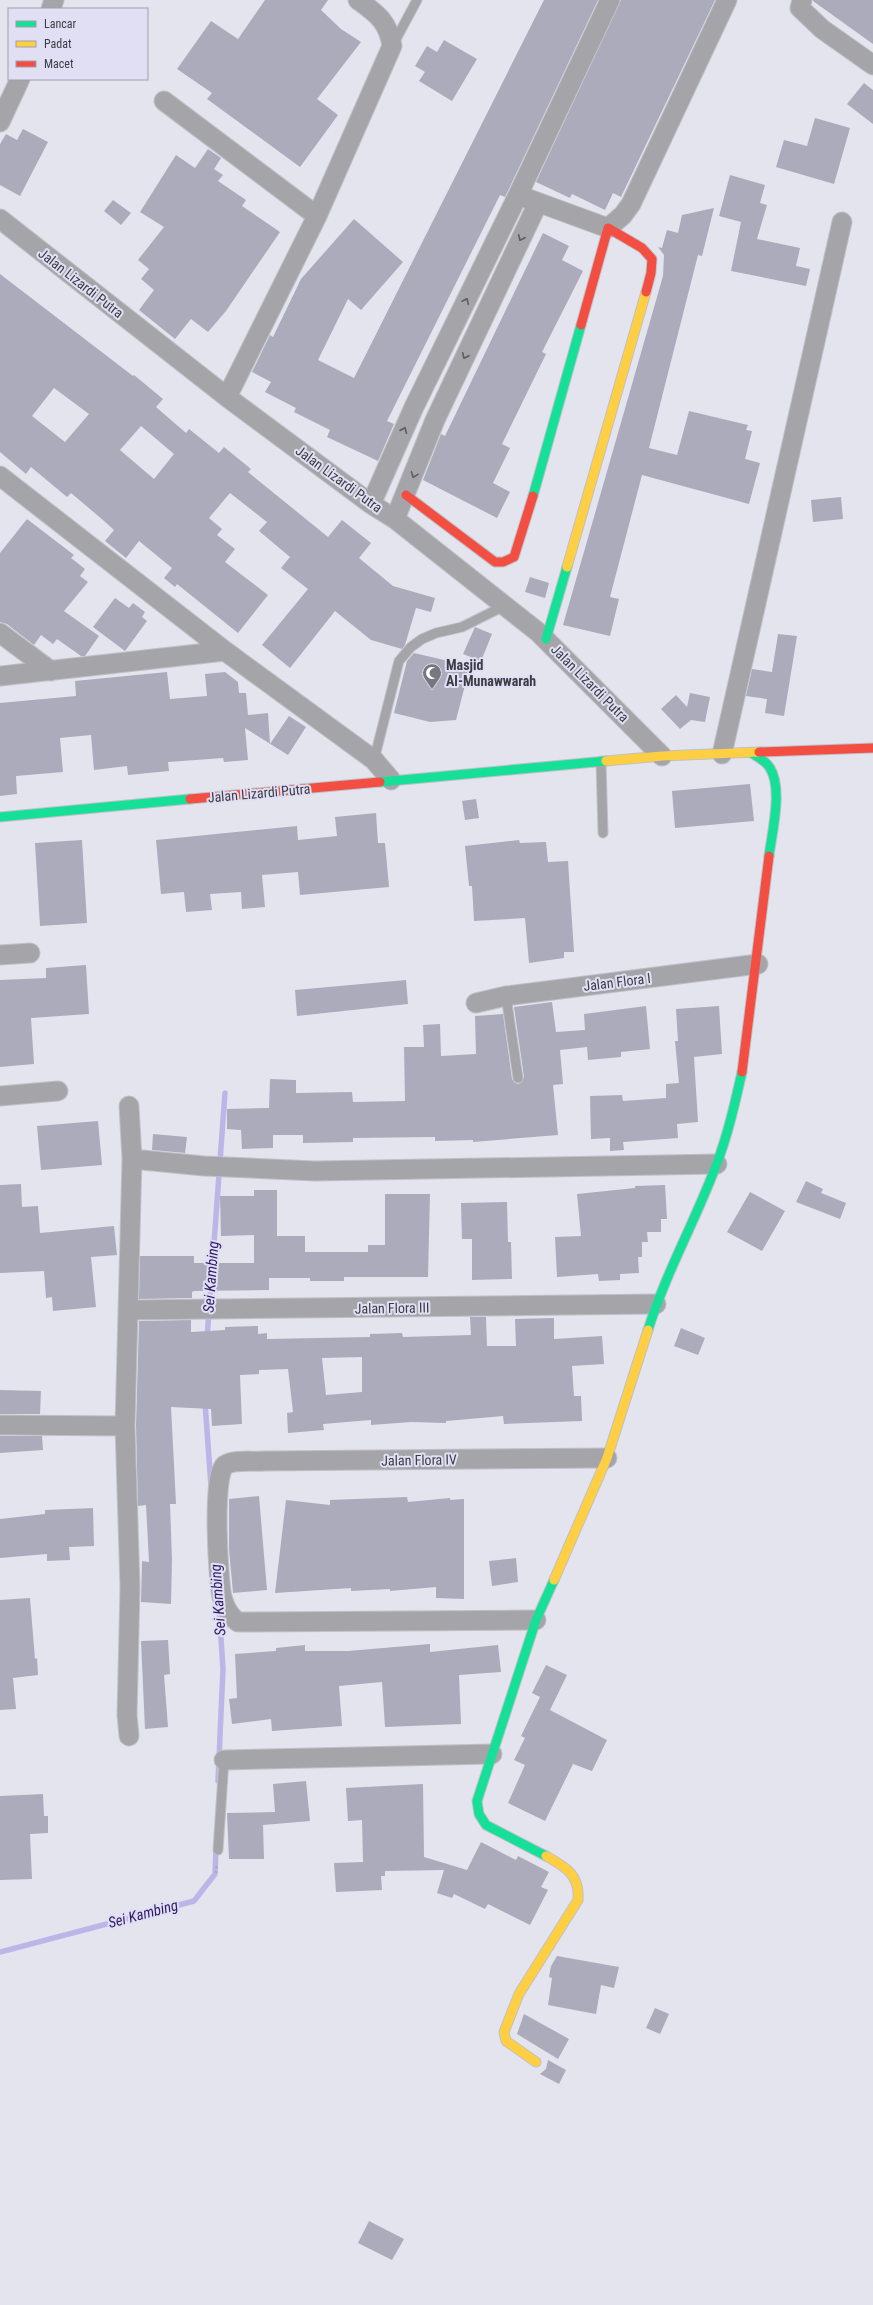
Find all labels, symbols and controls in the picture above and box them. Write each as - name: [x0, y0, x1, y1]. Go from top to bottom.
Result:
- legend: [8, 8, 148, 80]
- text: Lancar: [44, 17, 77, 31]
- text: Padat: [44, 37, 72, 51]
- text: Macet: [44, 57, 74, 71]
- one-way arrow: [518, 234, 526, 242]
- street label: Jalan Lizardi Putra: [35, 245, 127, 321]
- one-way arrow: [461, 297, 469, 305]
- one-way arrow: [462, 352, 470, 359]
- one-way arrow: [399, 427, 407, 435]
- street label: Jalan Lizardi Putra: [293, 442, 385, 516]
- one-way arrow: [410, 472, 418, 479]
- street label: Jalan Lizardi Putra: [548, 641, 632, 725]
- place label: Masjid Al-Munawwarah: [446, 657, 536, 689]
- mosque icon: Masjid Al-Munawwarah: [421, 662, 443, 690]
- street label: Jalan Lizardi Putra: [207, 781, 311, 805]
- street label: Jalan Flora I: [582, 970, 652, 994]
- water label: Sei Kambing: [200, 1241, 222, 1313]
- street label: Jalan Flora III: [354, 1299, 430, 1317]
- street label: Jalan Flora IV: [381, 1451, 457, 1469]
- water label: Sei Kambing: [207, 1564, 229, 1636]
- water label: Sei Kambing: [106, 1896, 180, 1932]

